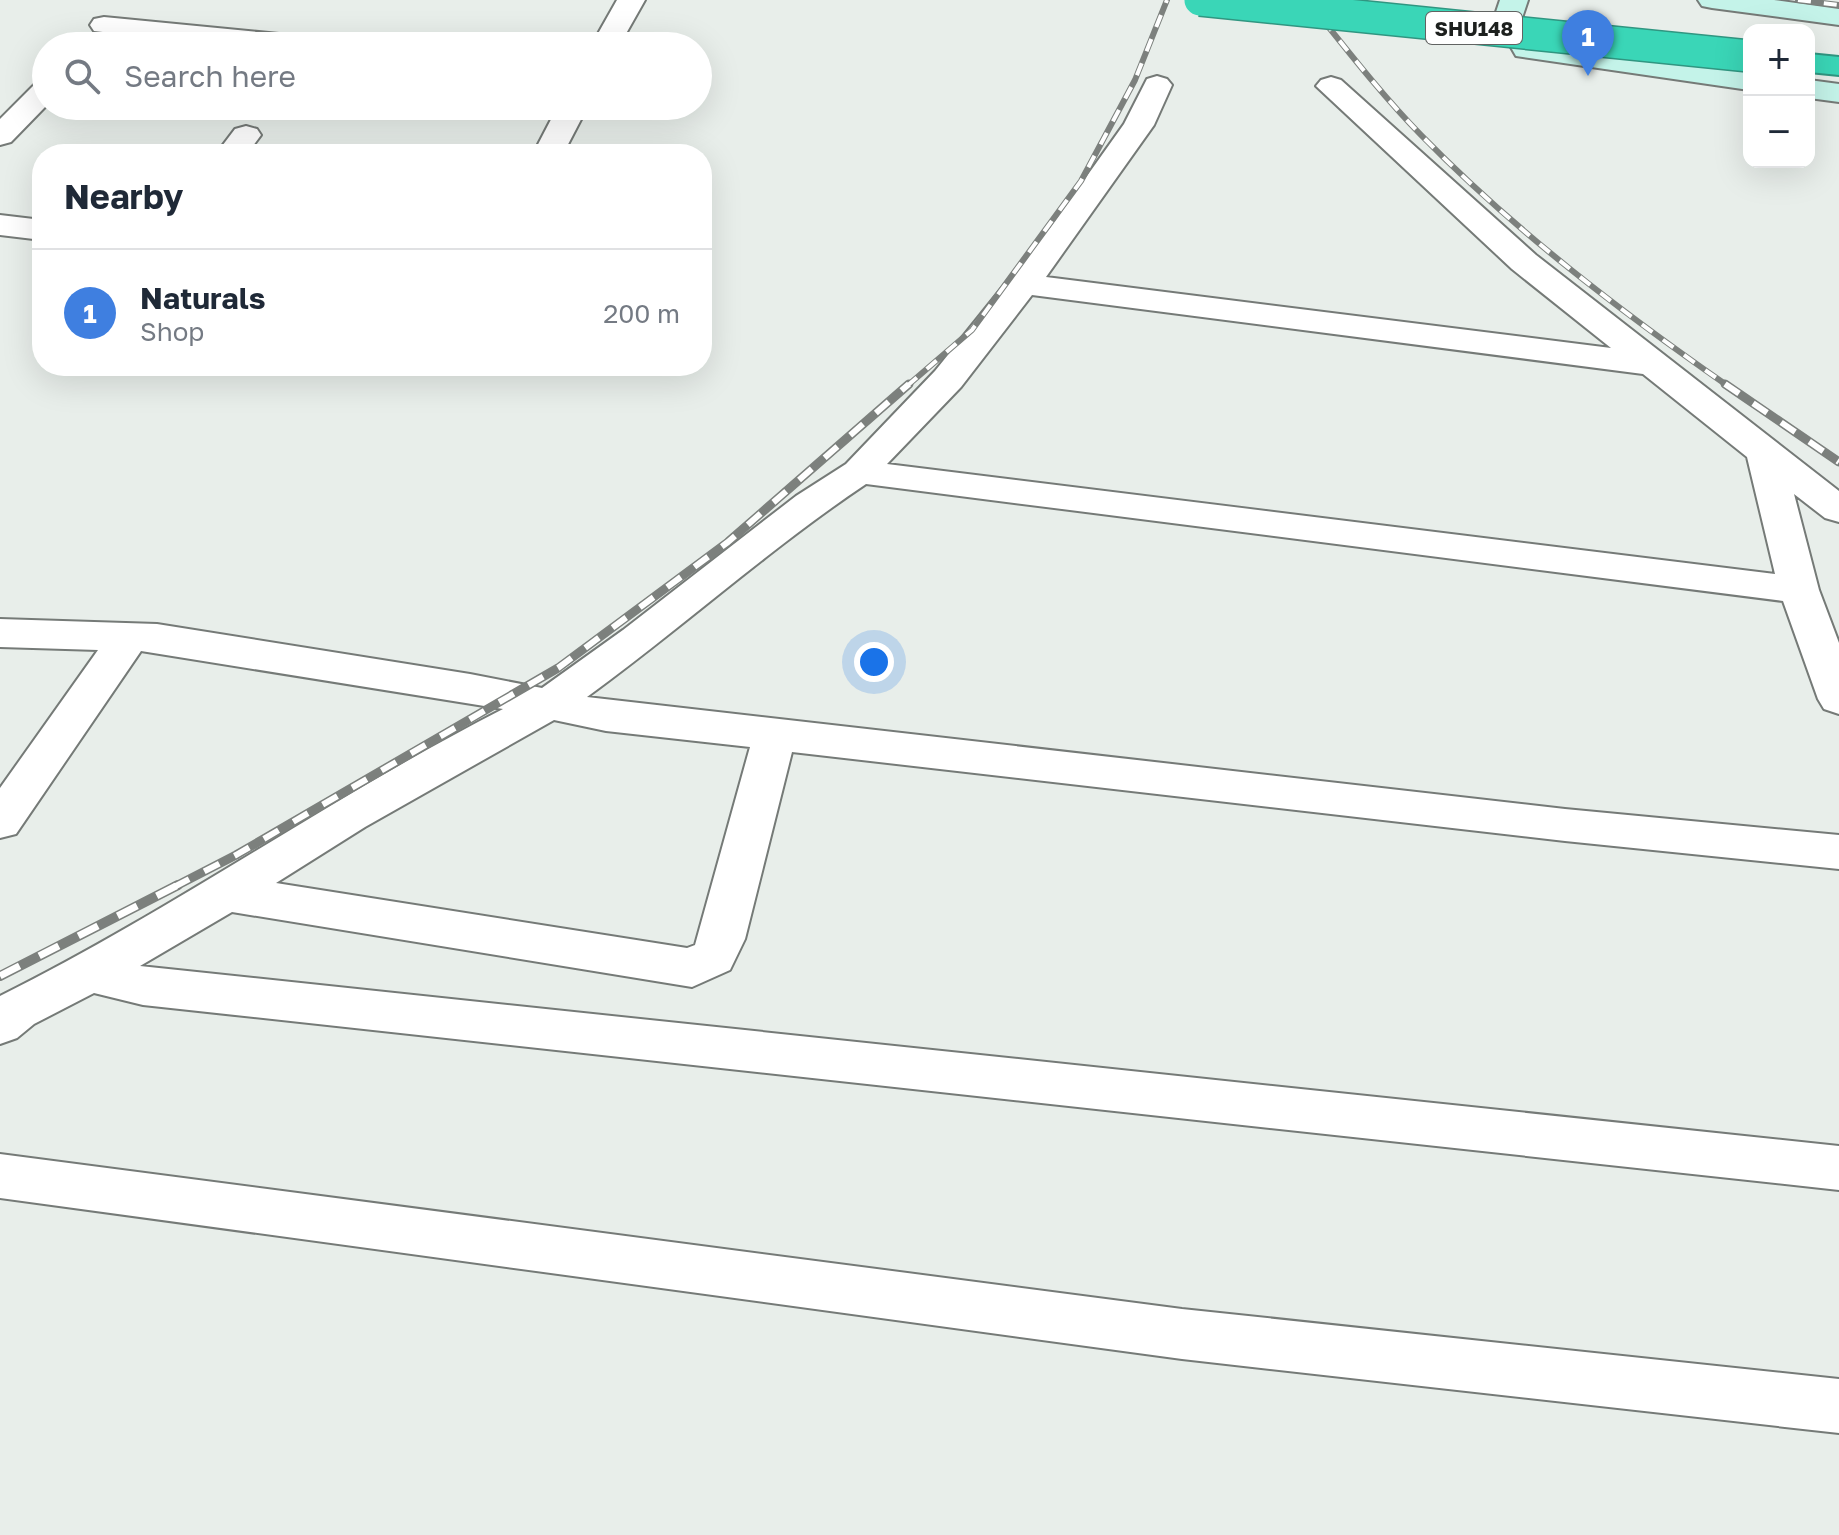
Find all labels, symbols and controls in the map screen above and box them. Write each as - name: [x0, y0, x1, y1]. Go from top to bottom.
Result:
- pin: 1: [1562, 10, 1614, 76]
- road number: SHU148: [1426, 12, 1522, 44]
- map controls: [1743, 24, 1815, 168]
- button: +: [1743, 24, 1815, 96]
- search box: [32, 32, 712, 120]
- icon: search: [60, 54, 104, 98]
- text: Search here: [124, 58, 296, 94]
- button: −: [1743, 96, 1815, 168]
- text: Nearby: [64, 176, 184, 216]
- text: Naturals: [140, 280, 266, 316]
- text: 1: [83, 298, 97, 329]
- text: 200 m: [603, 298, 680, 329]
- text: Shop: [140, 316, 204, 347]
- your location: [854, 642, 894, 682]

